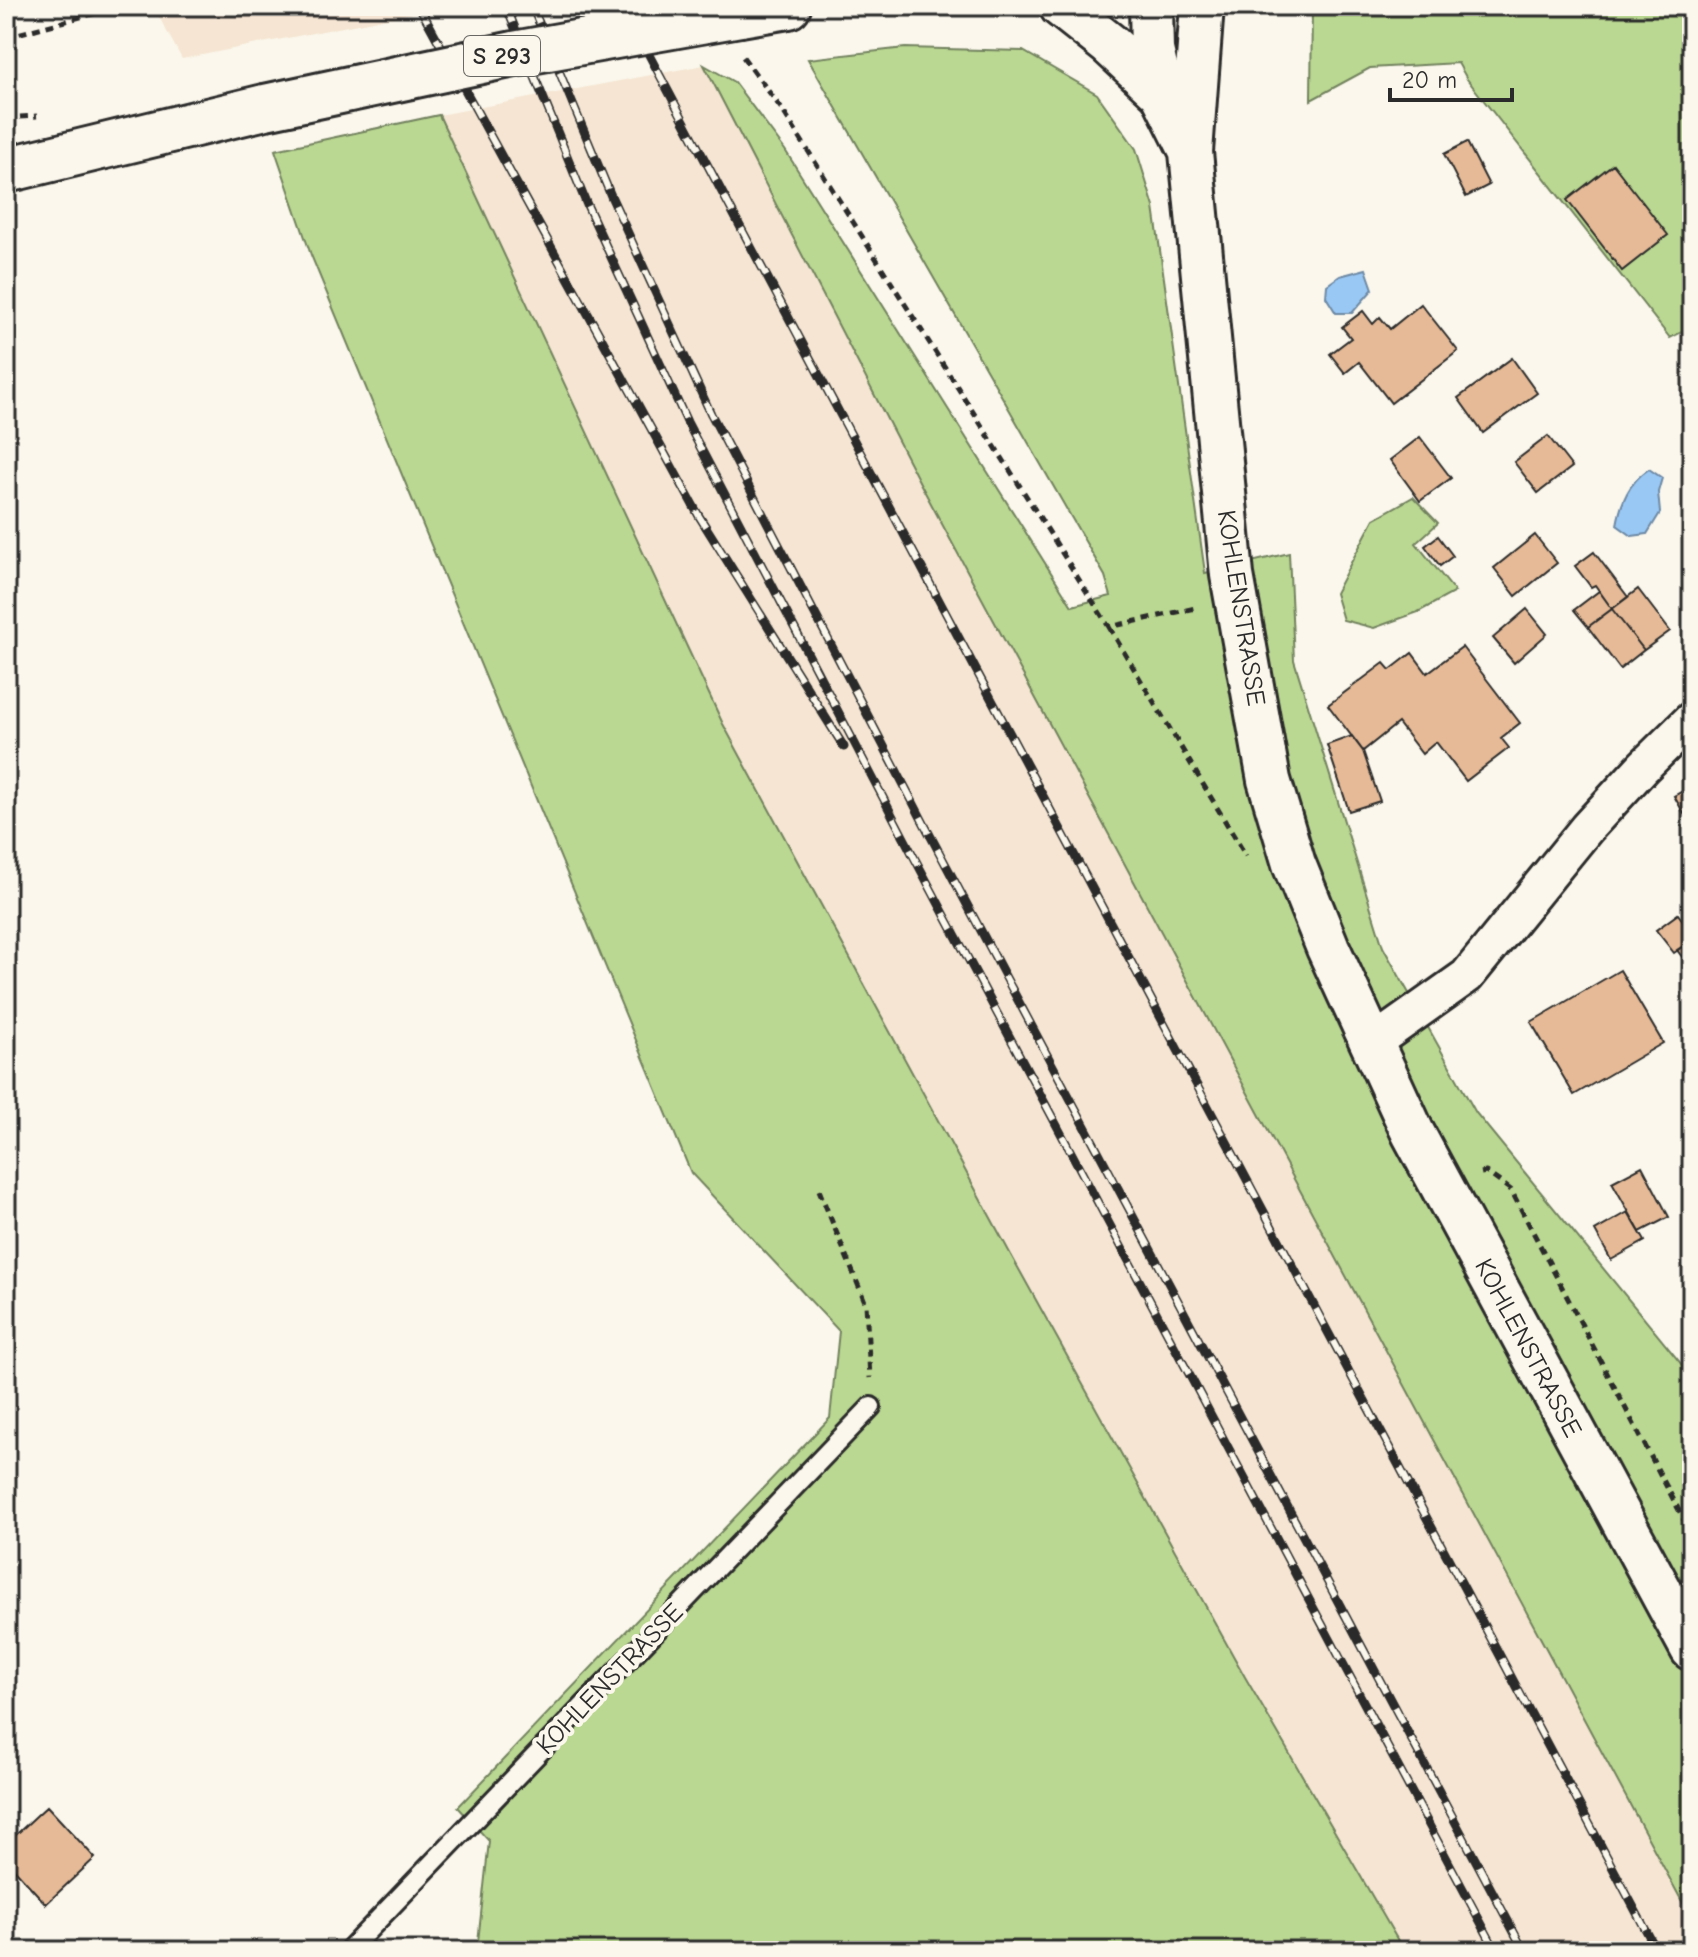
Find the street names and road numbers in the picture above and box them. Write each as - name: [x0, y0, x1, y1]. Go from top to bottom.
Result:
- road number: S 293: [464, 36, 540, 76]
- street label: KOHLENSTRASSE: [1211, 508, 1271, 708]
- street label: KOHLENSTRASSE: [1468, 1254, 1588, 1442]
- street label: KOHLENSTRASSE: [531, 1597, 689, 1761]

